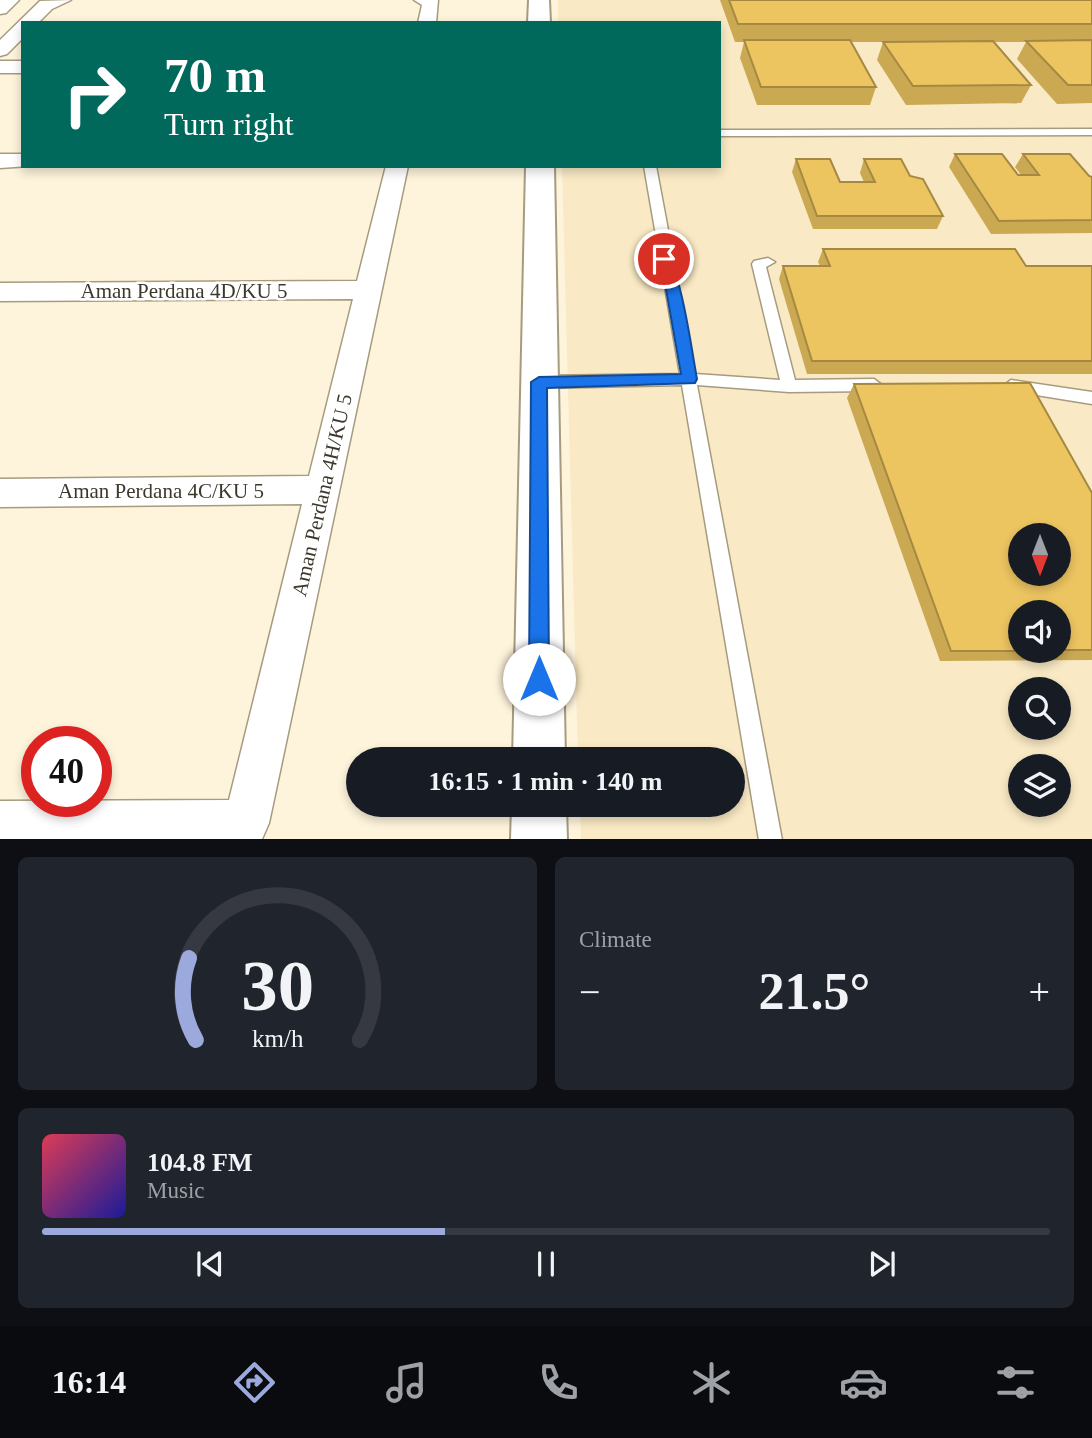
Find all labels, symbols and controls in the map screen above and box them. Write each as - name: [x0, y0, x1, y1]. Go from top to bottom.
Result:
- text: 70 m: [164, 48, 266, 103]
- icon: right: [49, 49, 140, 140]
- text: Turn right: [164, 106, 294, 142]
- pin: [634, 229, 694, 289]
- icon: arrive: [645, 240, 683, 278]
- street label: Aman Perdana 4D/KU 5: [80, 279, 288, 303]
- street label: Aman Perdana 4H/KU 5: [287, 391, 357, 599]
- street label: Aman Perdana 4C/KU 5: [58, 479, 264, 503]
- north arrow: [1008, 523, 1071, 586]
- map controls: [1008, 523, 1071, 817]
- button: sound: [1008, 600, 1071, 663]
- position arrow: [502, 642, 576, 716]
- button: search: [1008, 677, 1071, 740]
- speed limit sign: 40: [21, 726, 112, 817]
- button: layers: [1008, 754, 1071, 817]
- text: 16:15 · 1 min · 140 m: [429, 767, 663, 796]
- text: Climate: [579, 927, 652, 952]
- text: 30: [241, 945, 314, 1026]
- text: 21.5°: [759, 963, 870, 1020]
- text: −: [579, 971, 600, 1013]
- text: +: [1029, 971, 1050, 1013]
- text: km/h: [252, 1024, 304, 1051]
- text: 104.8 FM: [147, 1148, 252, 1177]
- text: Music: [147, 1178, 205, 1203]
- icon: previous: [191, 1245, 229, 1283]
- icon: pause: [527, 1245, 565, 1283]
- icon: next: [863, 1245, 901, 1283]
- icon: directions: [230, 1358, 279, 1407]
- icon: music: [382, 1358, 431, 1407]
- icon: phone: [534, 1358, 583, 1407]
- icon: climate: [687, 1358, 736, 1407]
- icon: car: [839, 1358, 888, 1407]
- icon: filters: [991, 1358, 1040, 1407]
- text: 16:14: [52, 1364, 126, 1400]

